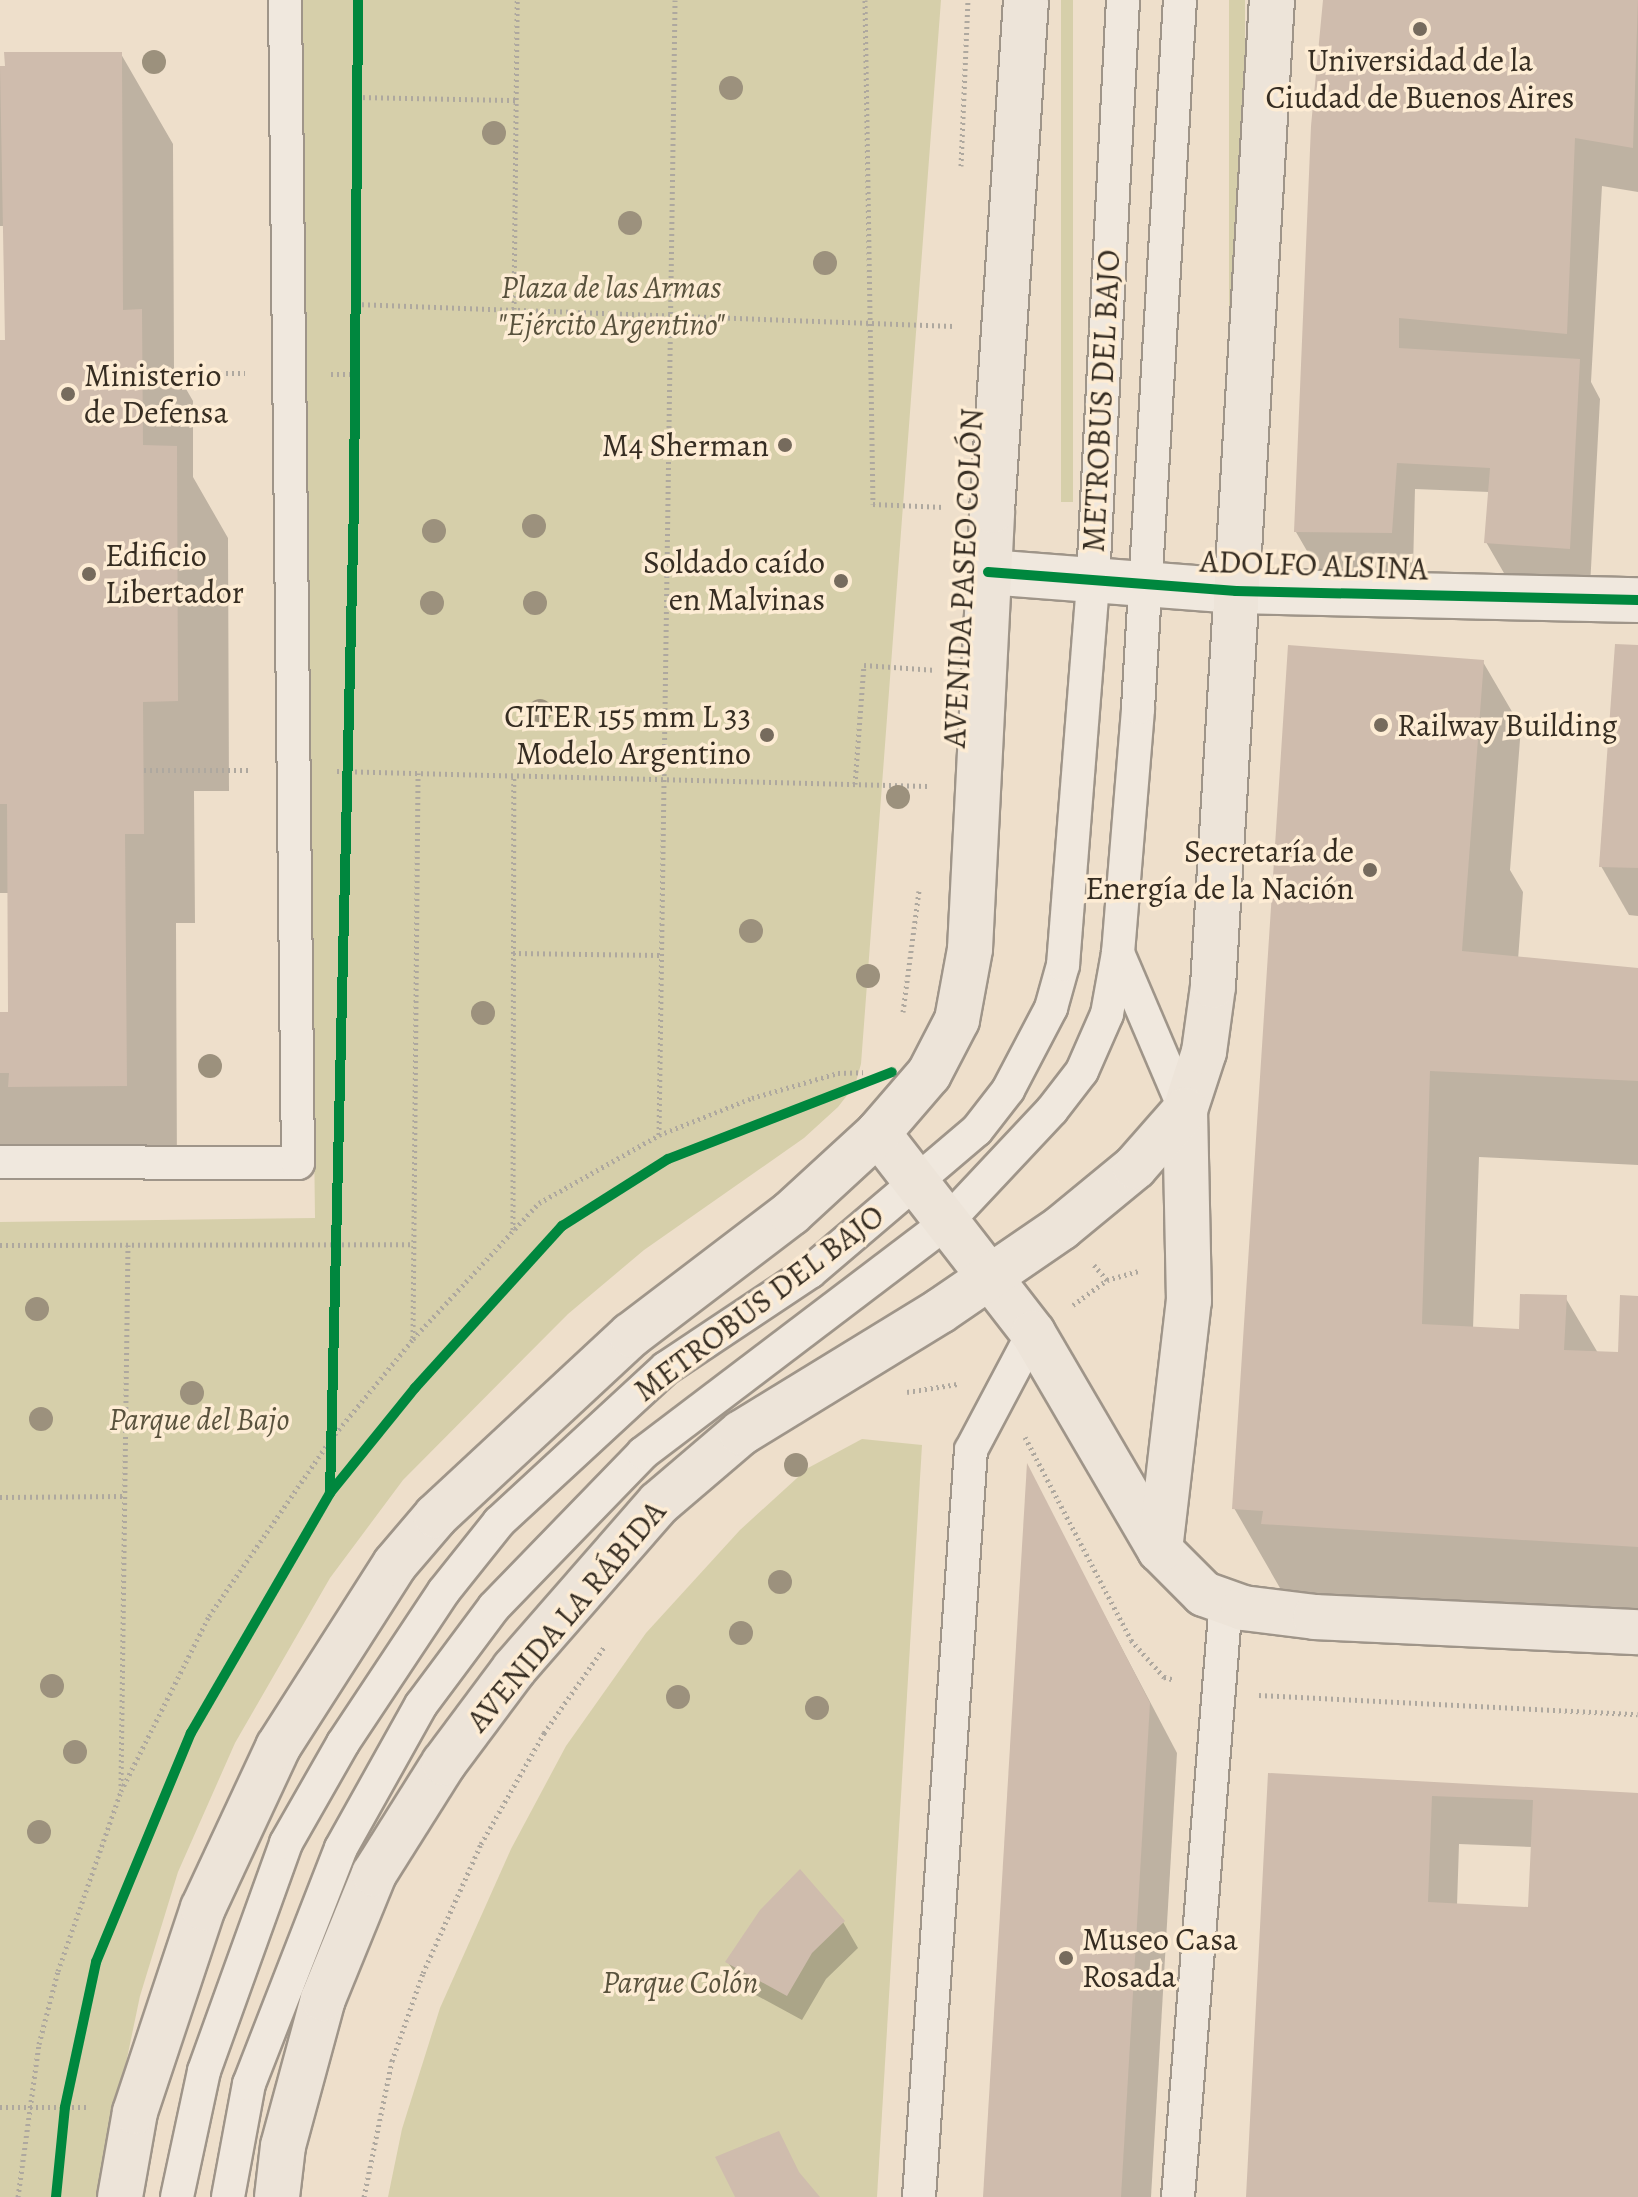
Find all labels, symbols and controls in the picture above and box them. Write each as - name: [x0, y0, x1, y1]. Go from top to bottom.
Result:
- marker: Universidad de la Ciudad de Buenos Aires: [1411, 20, 1429, 38]
- place label: Universidad de la Ciudad de Buenos Aires: [1266, 42, 1574, 117]
- street label: METROBUS DEL BAJO: [1074, 249, 1128, 553]
- park label: Plaza de las Armas "Ejército Argentino": [497, 269, 725, 344]
- place label: Ministerio de Defensa: [84, 357, 228, 432]
- marker: Ministerio de Defensa: [59, 385, 77, 403]
- street label: AVENIDA PASEO COLÓN: [935, 407, 991, 749]
- place label: M4 Sherman: [602, 426, 769, 464]
- marker: M4 Sherman: [776, 436, 794, 454]
- place label: Edificio Libertador: [105, 537, 244, 612]
- street label: ADOLFO ALSINA: [1199, 542, 1429, 588]
- place label: Soldado caído en Malvinas: [643, 544, 825, 619]
- marker: Edificio Libertador: [80, 565, 98, 583]
- marker: Soldado caído en Malvinas: [832, 572, 850, 590]
- place label: CITER 155 mm L 33 Modelo Argentino: [504, 698, 751, 773]
- place label: Railway Building: [1397, 706, 1618, 744]
- marker: Railway Building: [1372, 716, 1390, 734]
- marker: CITER 155 mm L 33 Modelo Argentino: [758, 726, 776, 744]
- place label: Secretaría de Energía de la Nación: [1085, 833, 1354, 908]
- marker: Secretaría de Energía de la Nación: [1361, 861, 1379, 879]
- street label: METROBUS DEL BAJO: [626, 1196, 892, 1410]
- park label: Parque del Bajo: [109, 1400, 289, 1438]
- street label: AVENIDA LA RÁBIDA: [458, 1493, 674, 1739]
- place label: Museo Casa Rosada: [1082, 1921, 1238, 1996]
- marker: Museo Casa Rosada: [1057, 1949, 1075, 1967]
- park label: Parque Colón: [602, 1963, 758, 2001]

